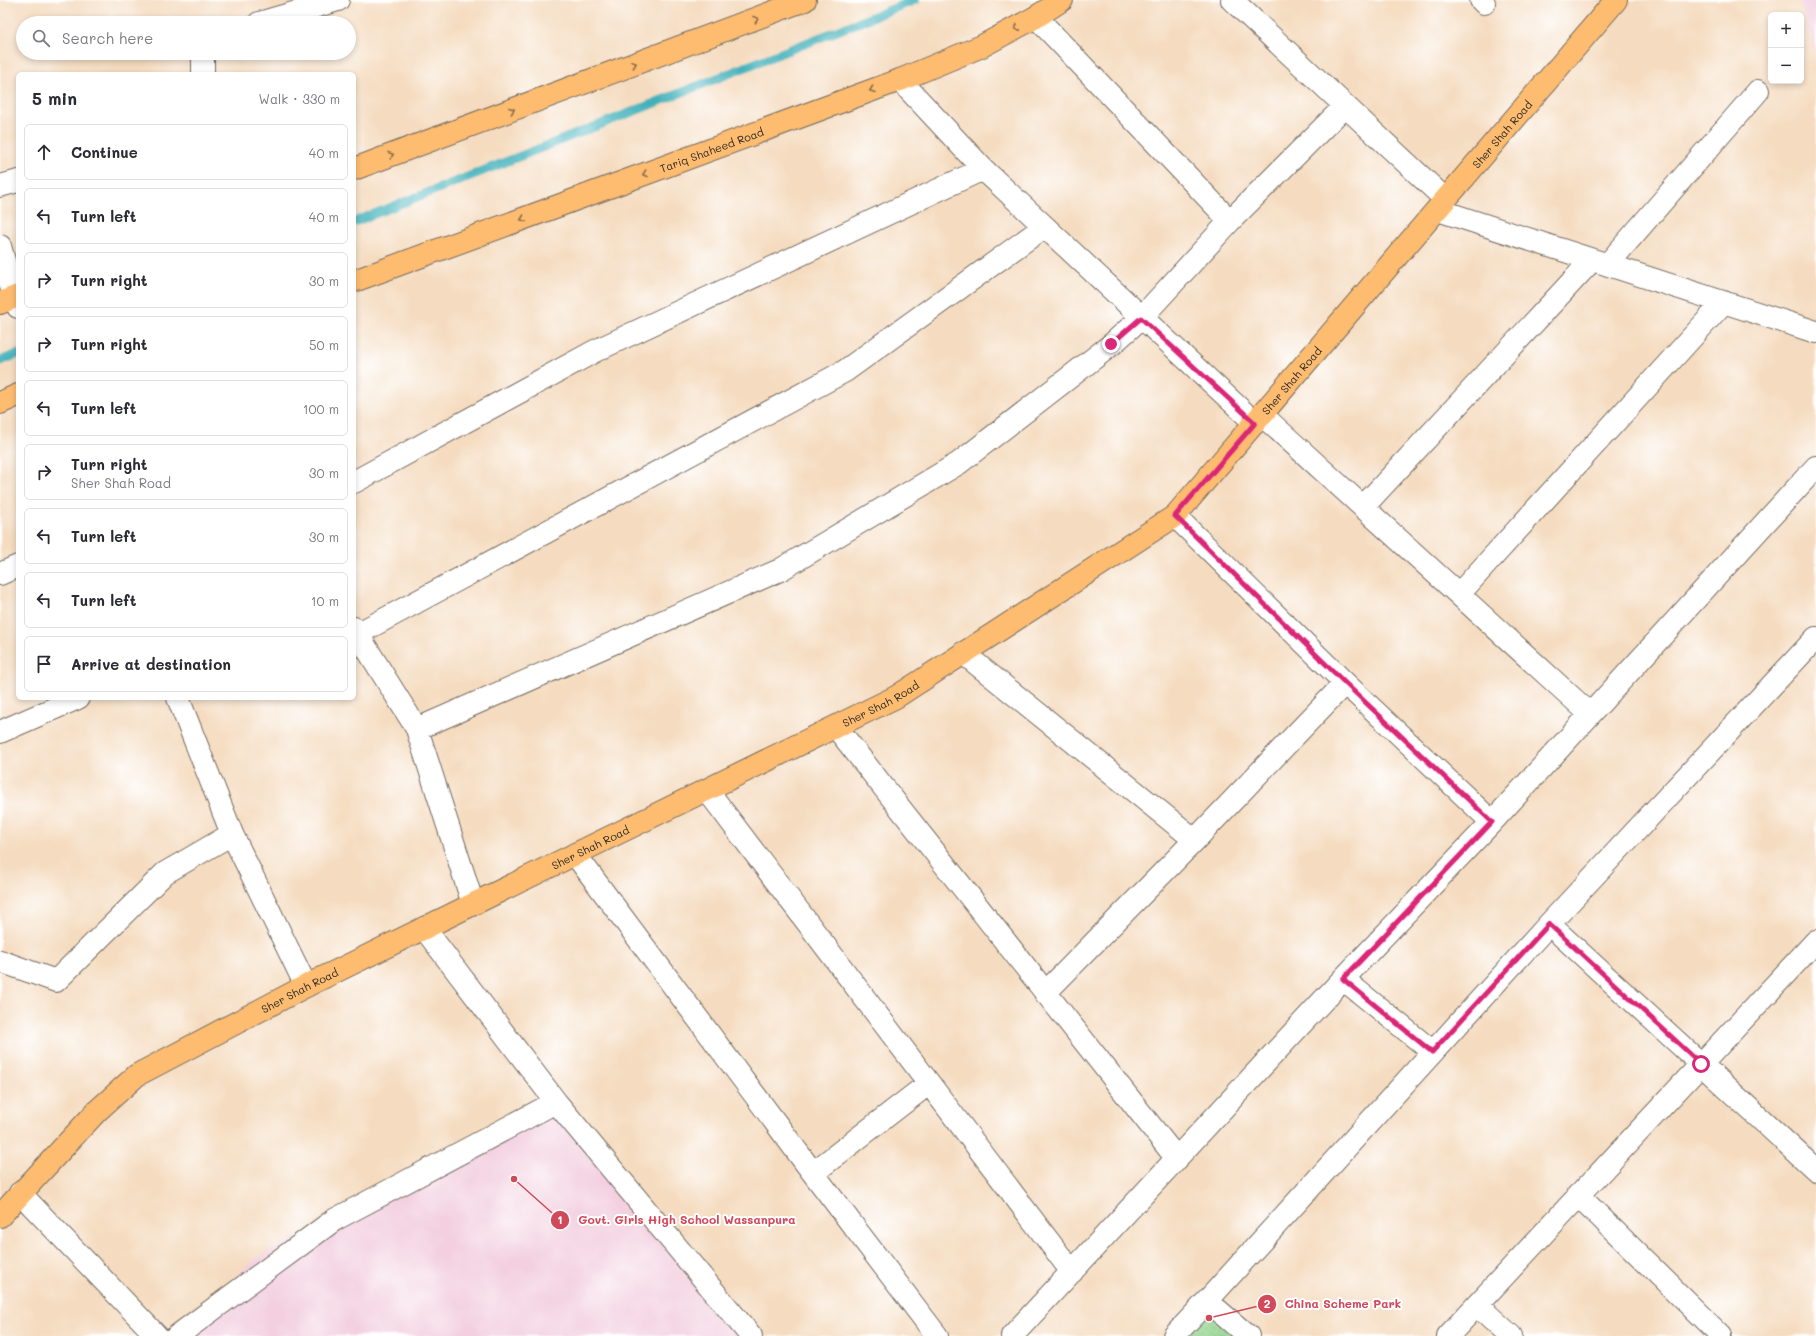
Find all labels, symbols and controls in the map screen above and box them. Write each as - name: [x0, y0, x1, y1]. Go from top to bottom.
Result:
- map controls: [1768, 12, 1804, 84]
- button: +: [1768, 12, 1804, 48]
- search box: [16, 16, 356, 60]
- one-way arrow: [753, 16, 760, 24]
- one-way arrow: [1013, 23, 1021, 30]
- icon: search: [30, 27, 52, 49]
- text: Search here: [62, 28, 153, 48]
- button: −: [1768, 48, 1804, 84]
- one-way arrow: [631, 61, 638, 69]
- one-way arrow: [868, 86, 875, 94]
- text: 5 min: [32, 87, 77, 109]
- text: Walk · 330 m: [259, 90, 340, 107]
- street label: Sher Shah Road: [1468, 97, 1535, 171]
- one-way arrow: [509, 106, 516, 114]
- street label: Tariq Shaheed Road: [658, 123, 766, 175]
- icon: ahead: [33, 141, 55, 163]
- text: Continue: [71, 142, 138, 162]
- text: 40 m: [309, 144, 339, 161]
- one-way arrow: [387, 151, 394, 160]
- one-way arrow: [641, 169, 648, 178]
- icon: left: [33, 205, 55, 227]
- text: Turn left: [71, 206, 136, 226]
- text: 40 m: [309, 208, 339, 225]
- one-way arrow: [519, 214, 526, 222]
- icon: right: [33, 269, 55, 291]
- text: Turn right: [71, 270, 148, 290]
- text: 30 m: [309, 272, 339, 289]
- icon: right: [33, 333, 55, 355]
- text: Turn right: [71, 334, 148, 354]
- route end: [1102, 335, 1120, 353]
- text: 50 m: [309, 336, 339, 353]
- street label: Sher Shah Road: [1258, 343, 1324, 417]
- icon: left: [33, 397, 55, 419]
- text: Turn left: [71, 398, 136, 418]
- text: 100 m: [303, 400, 339, 417]
- text: Turn right: [71, 454, 148, 474]
- icon: right: [33, 461, 55, 483]
- text: 30 m: [309, 464, 339, 481]
- text: Sher Shah Road: [71, 474, 171, 491]
- icon: left: [33, 525, 55, 547]
- text: Turn left: [71, 526, 136, 546]
- text: 30 m: [309, 528, 339, 545]
- icon: left: [33, 589, 55, 611]
- text: Turn left: [71, 590, 136, 610]
- text: 10 m: [311, 592, 339, 609]
- icon: arrive: [33, 653, 55, 675]
- text: Arrive at destination: [71, 654, 231, 674]
- street label: Sher Shah Road: [840, 677, 922, 730]
- street label: Sher Shah Road: [549, 822, 631, 872]
- street label: Sher Shah Road: [258, 964, 340, 1016]
- route start: [1692, 1055, 1710, 1073]
- callout: Govt. Girls High School Wassanpura: [550, 1208, 804, 1232]
- text: 1: [557, 1211, 563, 1227]
- text: Govt. Girls High School Wassanpura: [578, 1211, 796, 1227]
- callout: China Scheme Park: [1257, 1292, 1410, 1316]
- text: 2: [1264, 1295, 1271, 1311]
- text: China Scheme Park: [1285, 1295, 1401, 1311]

